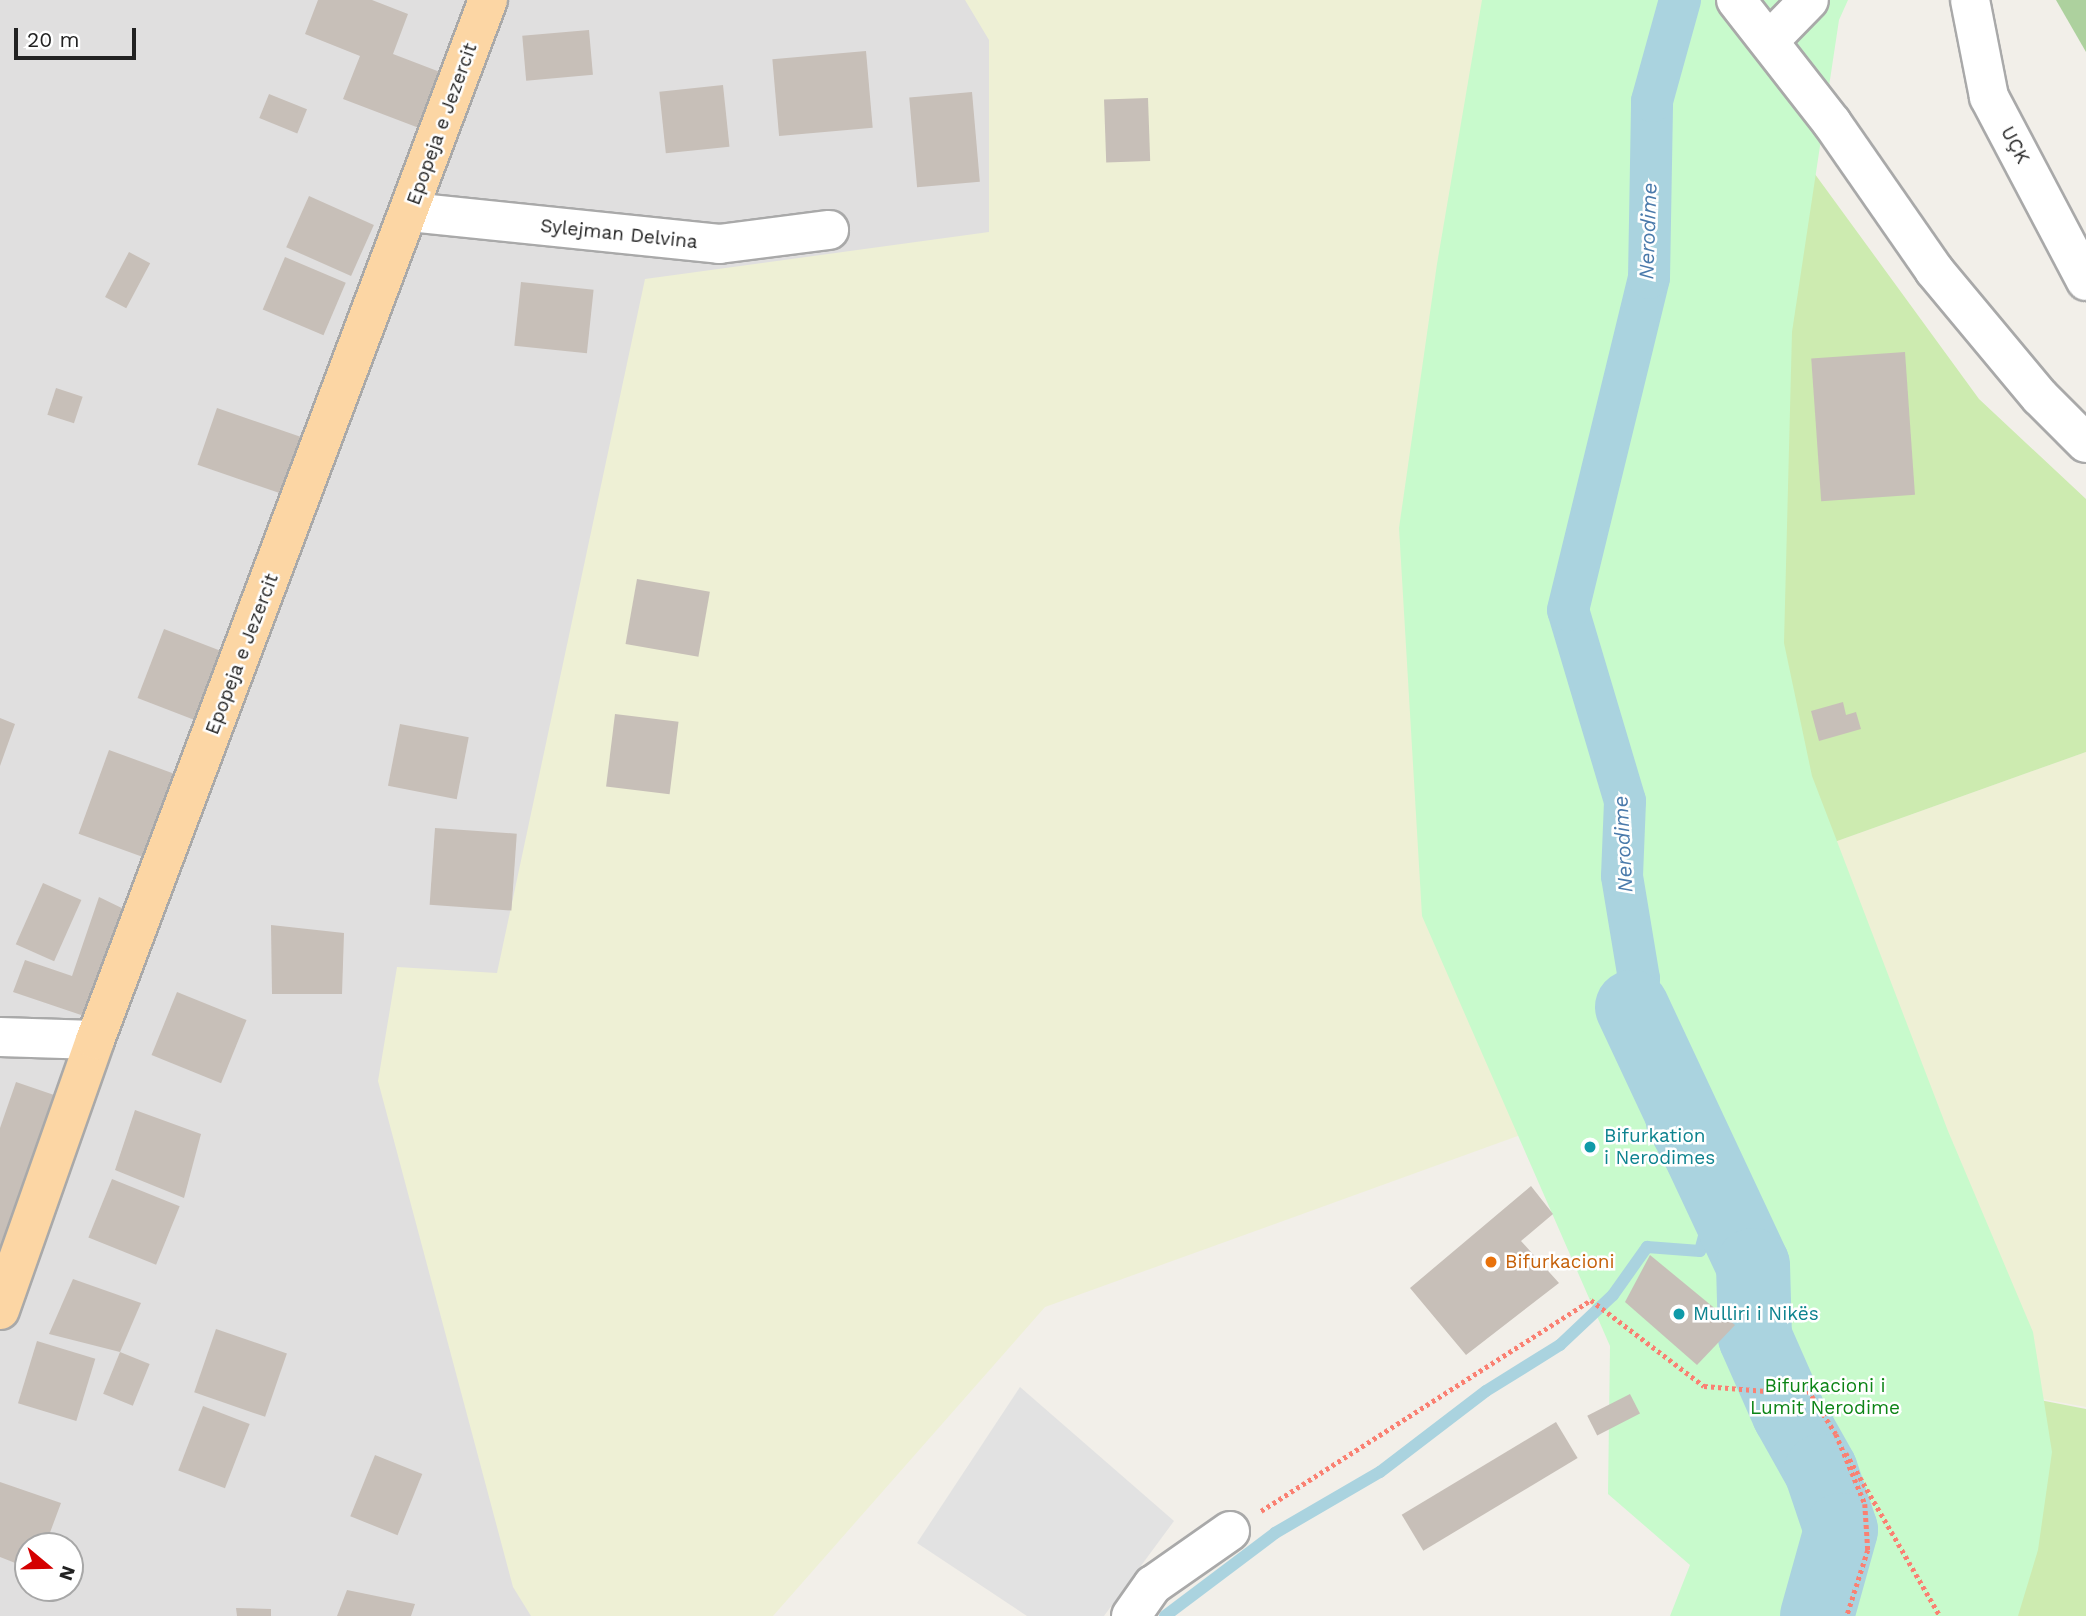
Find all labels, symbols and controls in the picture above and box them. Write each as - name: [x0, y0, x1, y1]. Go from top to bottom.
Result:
- scale bar: [18, 14, 140, 58]
- text: 20 m: [27, 27, 79, 52]
- street label: Epopeja e Jezercit: [402, 39, 482, 209]
- street label: UÇK: [1996, 122, 2034, 168]
- water label: Nerodime: [1634, 182, 1662, 280]
- street label: Sylejman Delvina: [539, 214, 699, 254]
- street label: Epopeja e Jezercit: [201, 570, 283, 738]
- water label: Nerodime: [1608, 795, 1638, 893]
- place label: Bifurkation i Nerodimes: [1604, 1125, 1715, 1169]
- marker: Bifurkation i Nerodimes: [1582, 1139, 1598, 1155]
- place label: Bifurkacioni: [1505, 1251, 1615, 1273]
- marker: Bifurkacioni: [1483, 1254, 1499, 1270]
- place label: Mulliri i Nikës: [1693, 1303, 1819, 1325]
- marker: Mulliri i Nikës: [1671, 1306, 1687, 1322]
- park label: Bifurkacioni i Lumit Nerodime: [1750, 1375, 1900, 1419]
- north arrow: [14, 1532, 84, 1602]
- text: N: [54, 1563, 81, 1584]

